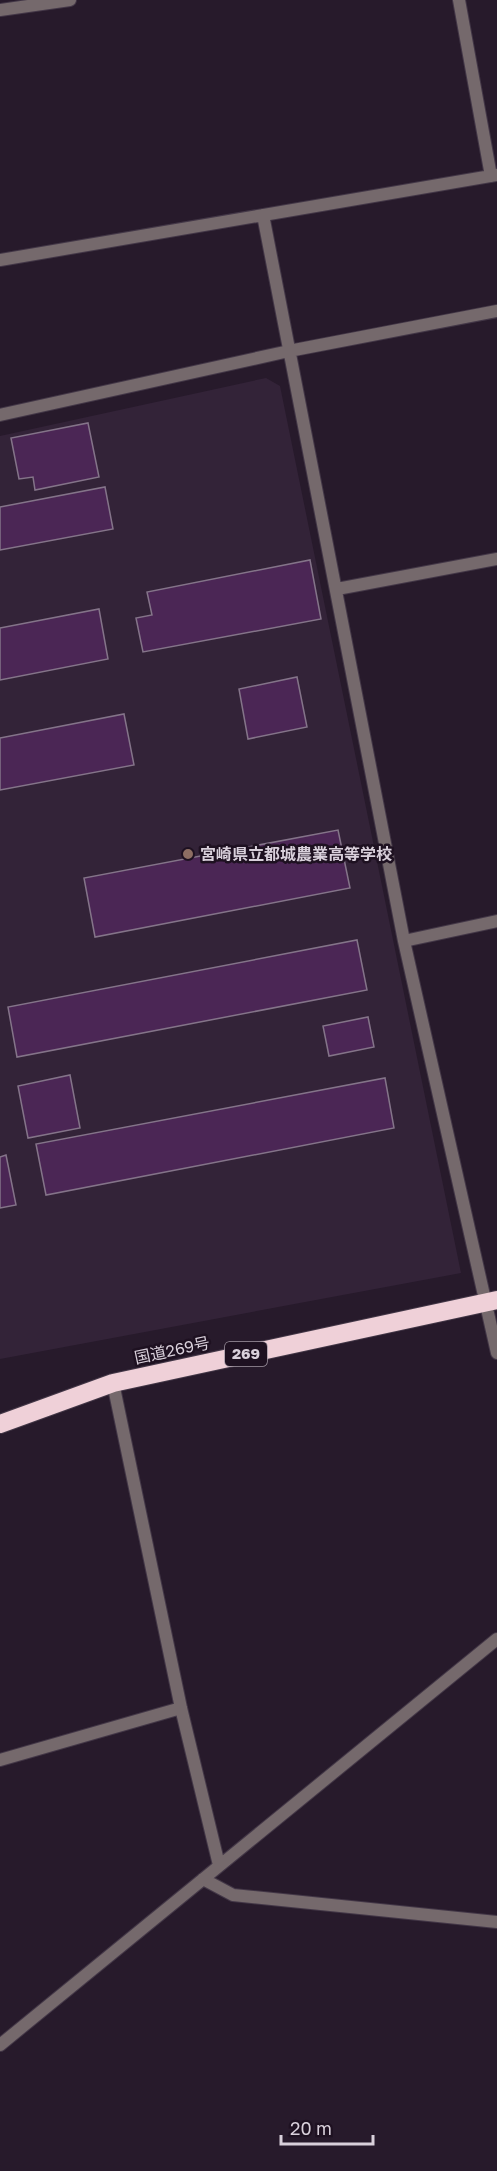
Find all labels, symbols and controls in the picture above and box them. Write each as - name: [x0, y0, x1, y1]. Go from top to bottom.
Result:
- place label: 宮崎県立都城農業高等学校: [200, 844, 392, 864]
- marker: 宮崎県立都城農業高等学校: [181, 847, 195, 861]
- street label: 国道269号: [132, 1332, 212, 1368]
- road number: 269: [225, 1342, 267, 1366]
- scale bar: [281, 2108, 372, 2146]
- text: 20 m: [290, 2117, 332, 2139]

